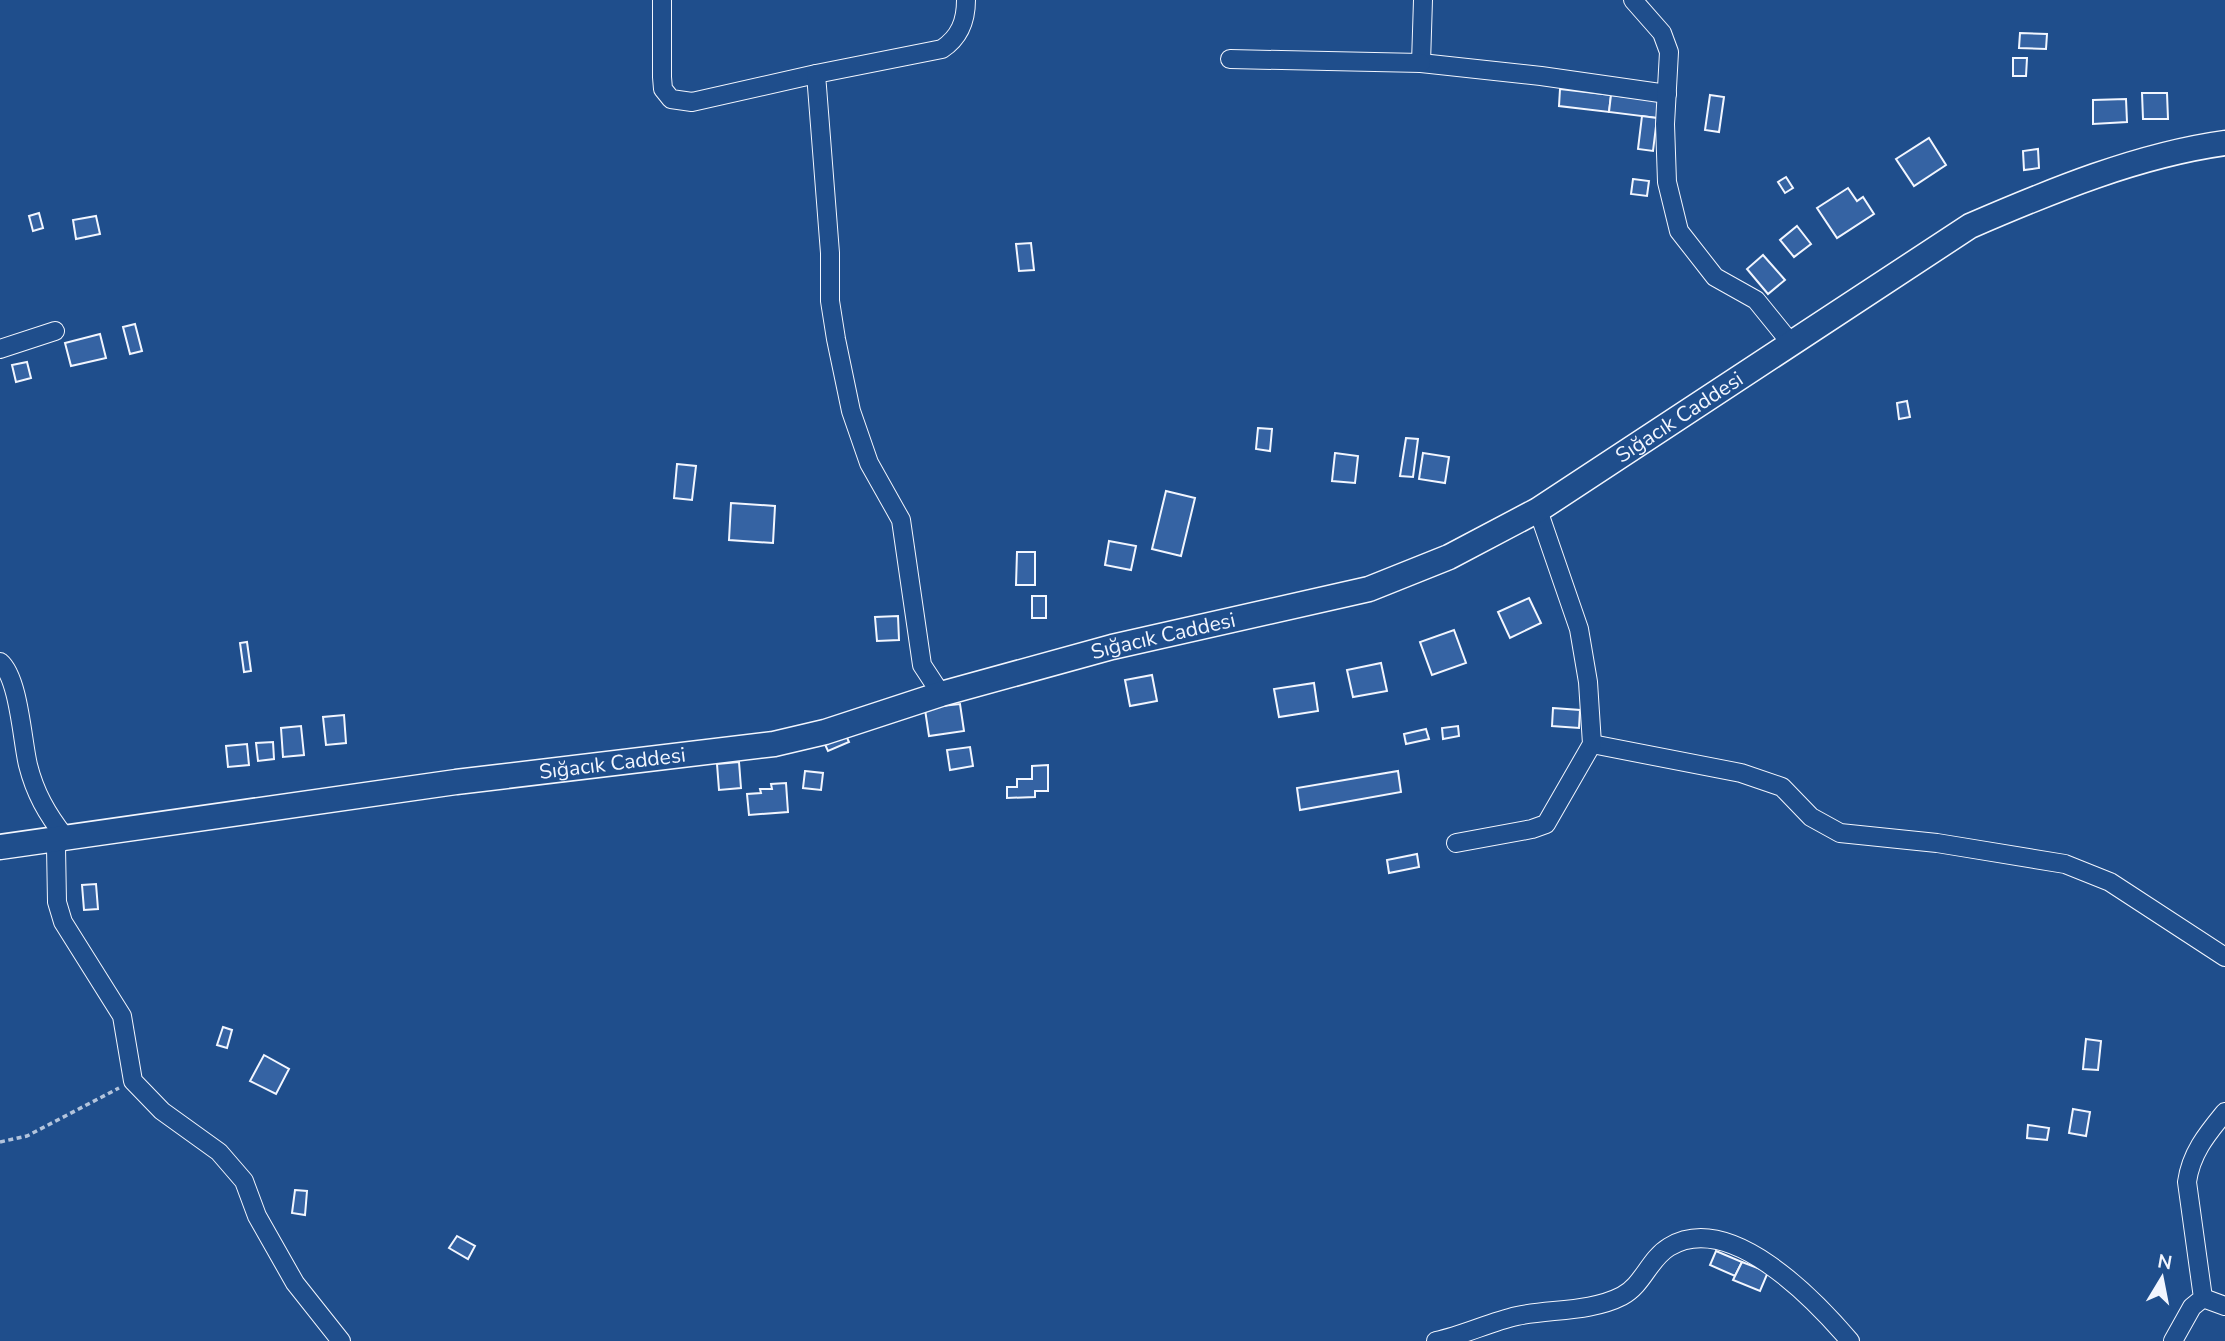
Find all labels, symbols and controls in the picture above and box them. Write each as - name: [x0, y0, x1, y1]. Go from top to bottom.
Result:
- street label: Sığacık Caddesi: [1610, 365, 1749, 469]
- street label: Sığacık Caddesi: [1088, 606, 1238, 666]
- street label: Sığacık Caddesi: [537, 741, 687, 786]
- north arrow: [2127, 1243, 2197, 1313]
- text: N: [2156, 1248, 2174, 1276]

